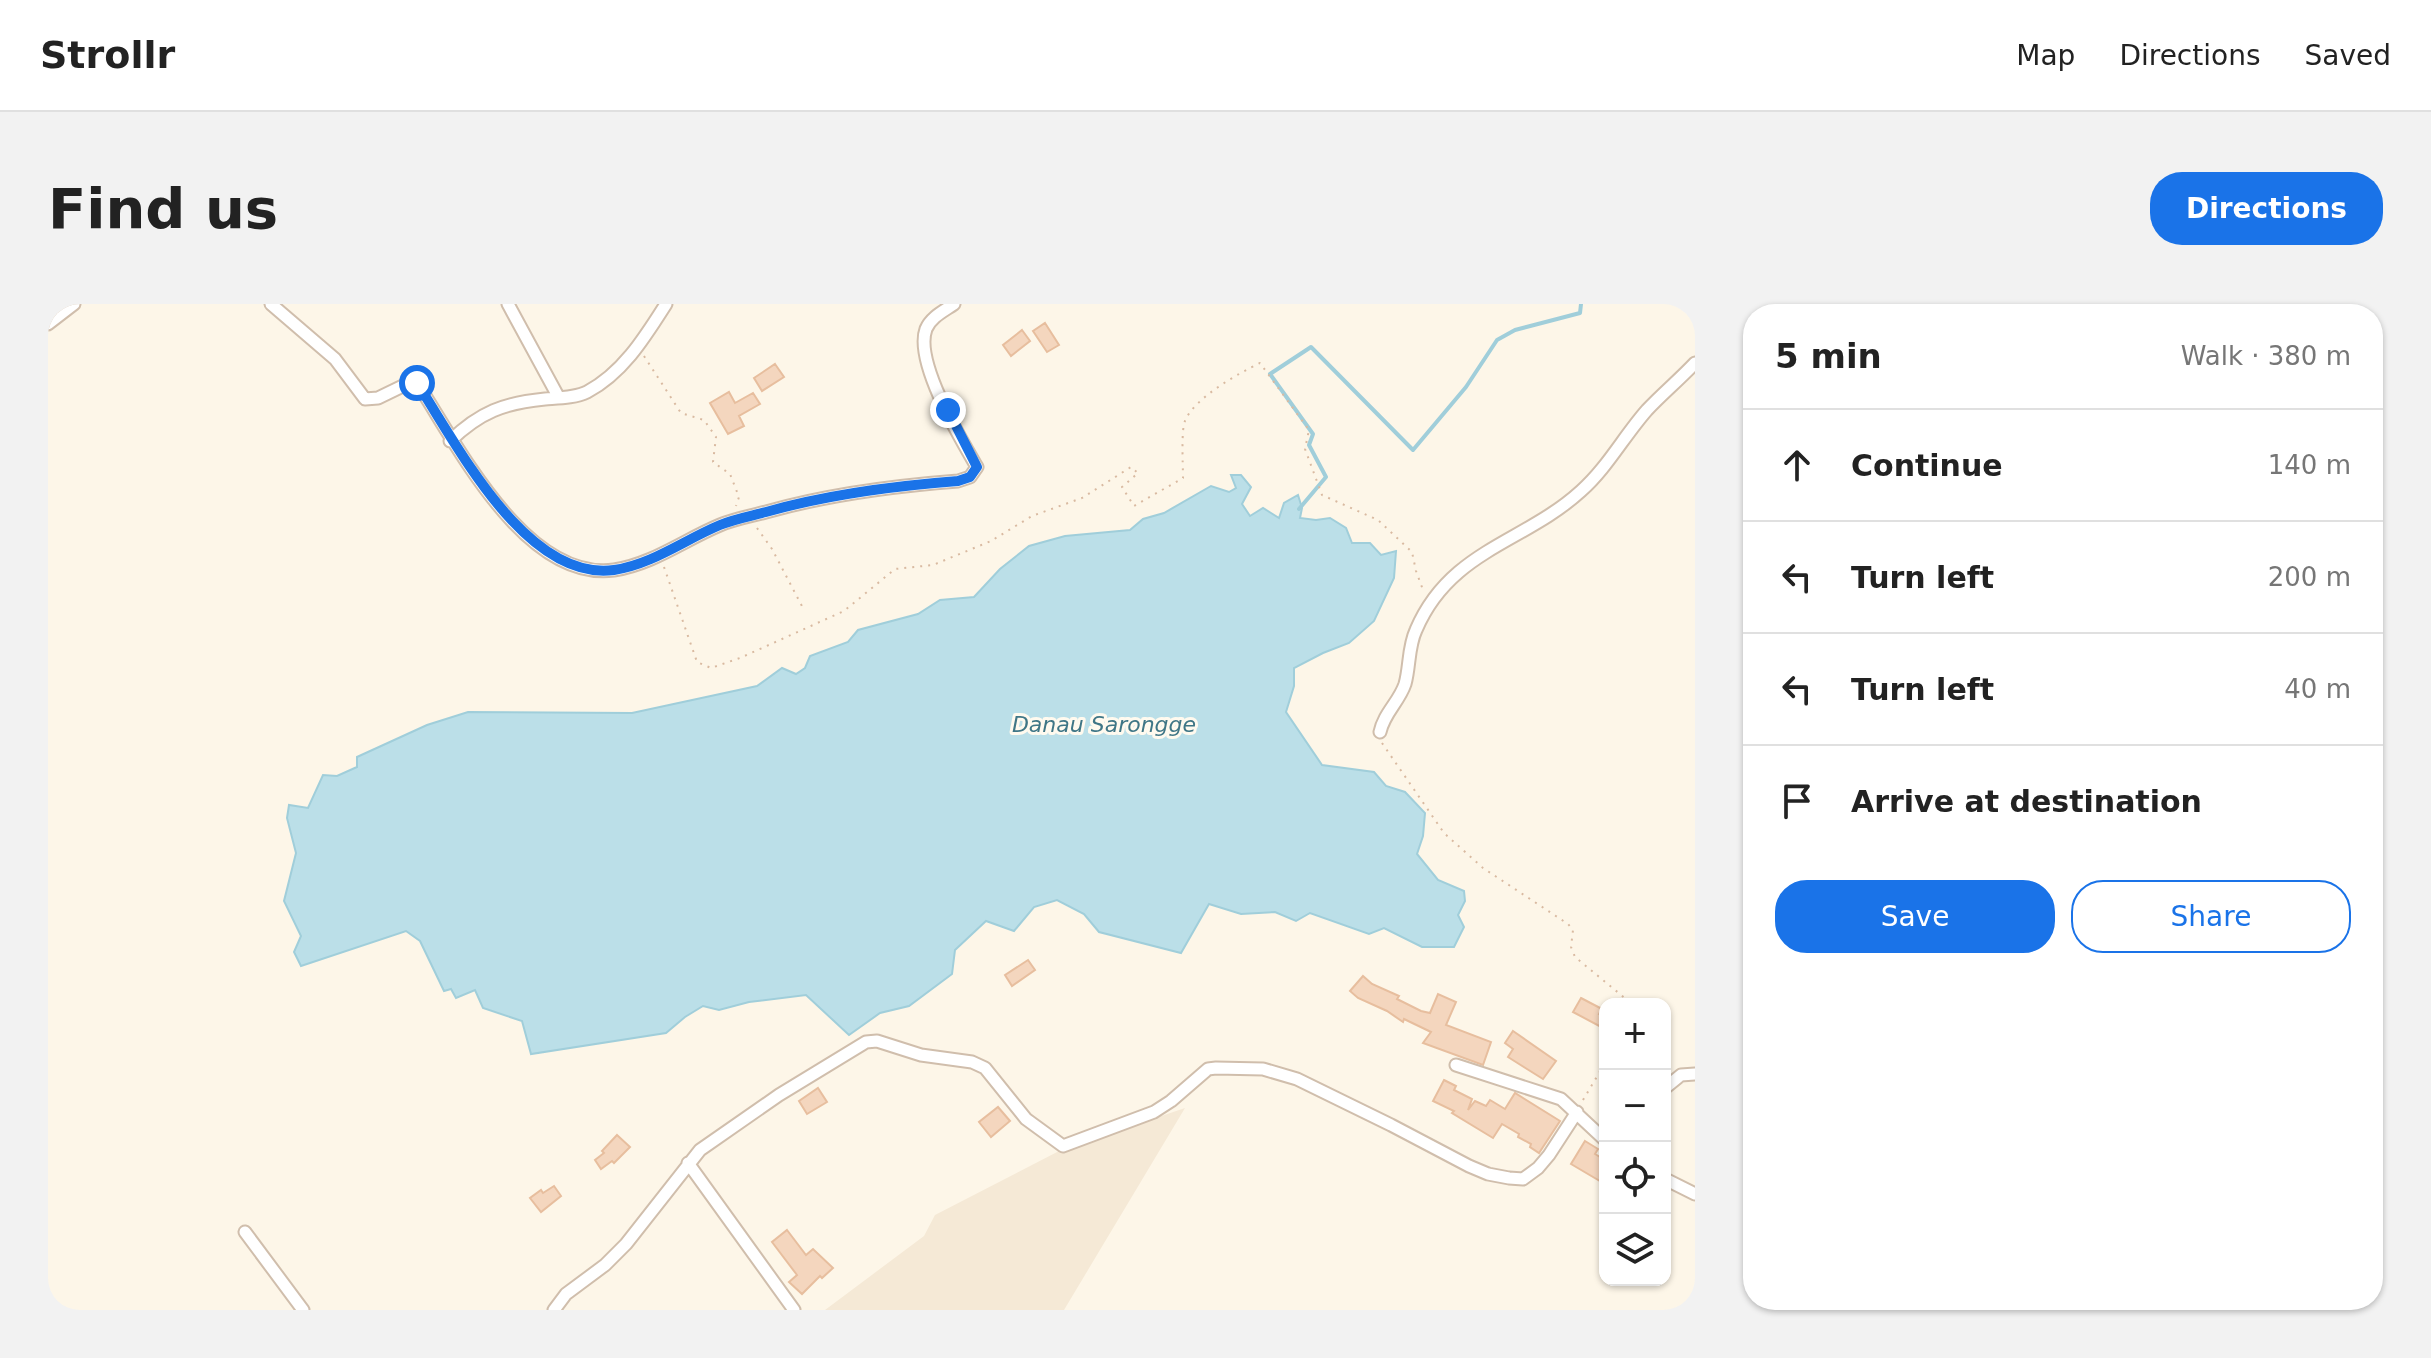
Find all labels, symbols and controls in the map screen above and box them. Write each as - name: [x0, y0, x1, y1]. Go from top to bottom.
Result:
- text: Strollr: [40, 33, 175, 77]
- text: Map: [2016, 39, 2075, 72]
- text: Directions: [2119, 39, 2260, 72]
- text: Saved: [2304, 39, 2391, 72]
- button: Directions: [2150, 172, 2383, 245]
- text: Find us: [48, 176, 278, 241]
- text: 5 min: [1775, 336, 1882, 376]
- text: Walk · 380 m: [2181, 341, 2351, 371]
- route start: [399, 365, 435, 401]
- route end: [930, 392, 966, 428]
- icon: ahead: [1775, 443, 1819, 487]
- text: Continue: [1851, 448, 2003, 483]
- text: 140 m: [2268, 450, 2351, 480]
- icon: left: [1775, 555, 1819, 599]
- text: Turn left: [1851, 560, 1994, 595]
- text: 200 m: [2268, 562, 2351, 592]
- icon: left: [1775, 667, 1819, 711]
- text: Turn left: [1851, 672, 1994, 707]
- text: 40 m: [2284, 674, 2351, 704]
- water label: Danau Sarongge: [1012, 712, 1196, 737]
- icon: arrive: [1775, 779, 1819, 823]
- text: Arrive at destination: [1851, 784, 2202, 819]
- button: Save: [1775, 880, 2055, 953]
- button: Share: [2071, 880, 2351, 953]
- map controls: [1599, 998, 1671, 1286]
- button: +: [1599, 998, 1671, 1070]
- button: −: [1599, 1070, 1671, 1142]
- button: locate: [1599, 1142, 1671, 1214]
- button: layers: [1599, 1214, 1671, 1286]

